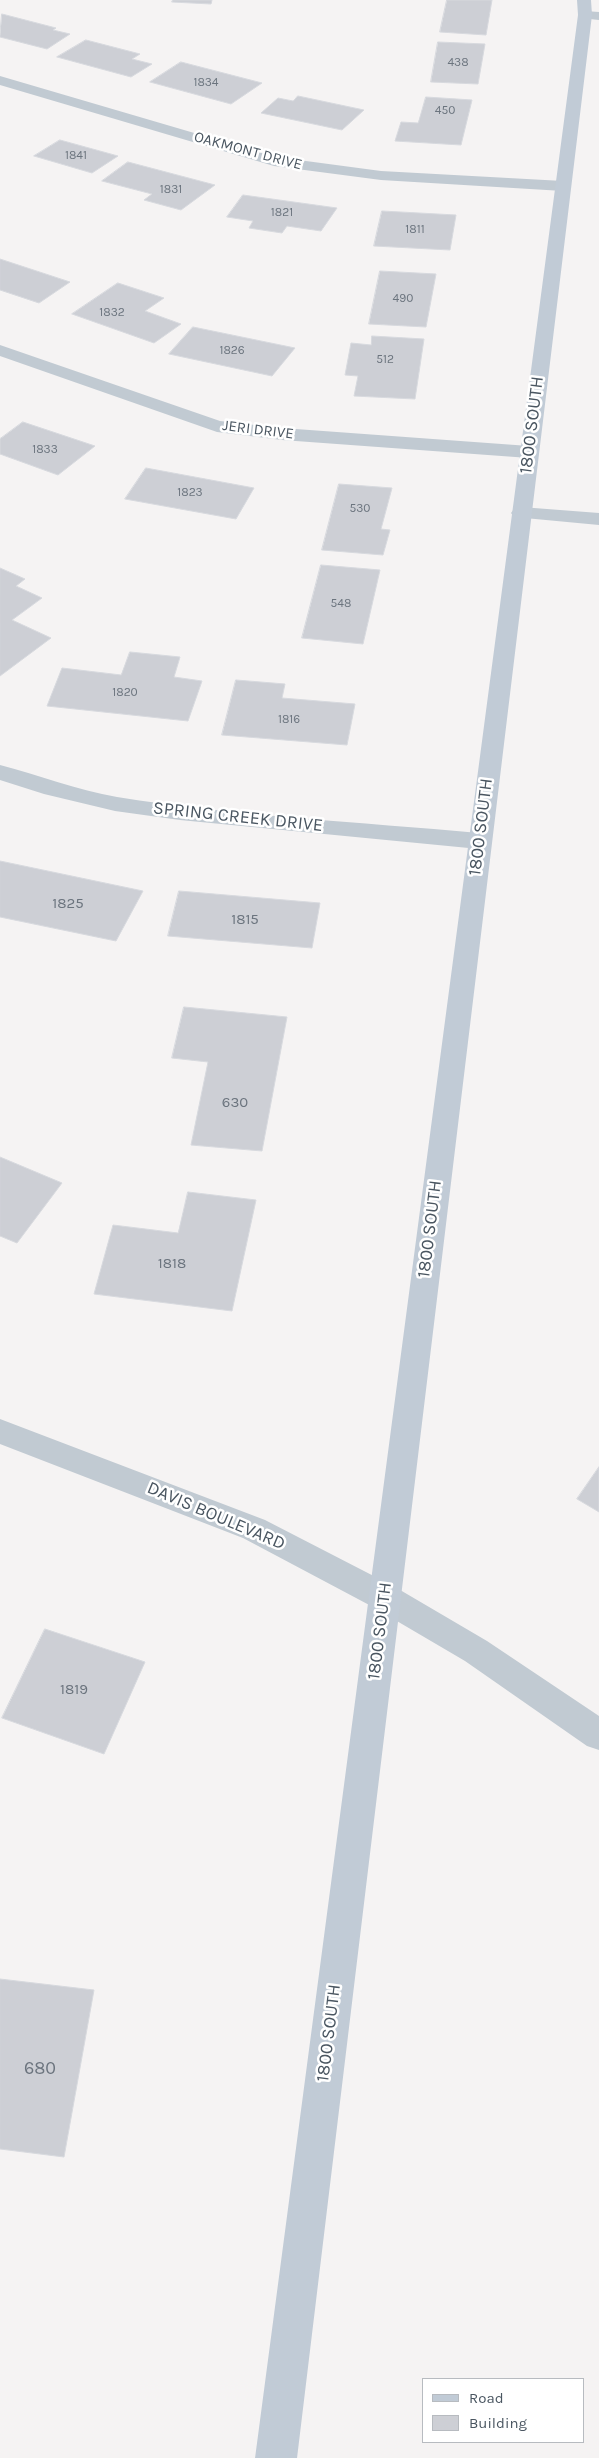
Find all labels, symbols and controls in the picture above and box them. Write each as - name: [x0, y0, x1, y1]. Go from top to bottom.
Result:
- house number: 438: [447, 56, 469, 70]
- house number: 1834: [193, 76, 219, 90]
- house number: 450: [435, 104, 455, 118]
- street label: OAKMONT DRIVE: [192, 128, 304, 174]
- house number: 1841: [65, 149, 87, 163]
- house number: 1831: [160, 183, 182, 197]
- house number: 1821: [271, 206, 293, 220]
- house number: 1811: [405, 223, 425, 237]
- house number: 490: [393, 292, 413, 306]
- house number: 1832: [99, 306, 125, 320]
- house number: 1826: [219, 344, 245, 358]
- house number: 512: [376, 353, 394, 367]
- street label: 1800 SOUTH: [515, 375, 549, 475]
- street label: JERI DRIVE: [221, 417, 295, 443]
- house number: 1833: [32, 443, 58, 457]
- house number: 1823: [177, 486, 203, 500]
- house number: 530: [350, 502, 370, 516]
- house number: 548: [331, 597, 351, 611]
- house number: 1820: [112, 686, 138, 700]
- house number: 1816: [278, 713, 300, 727]
- street label: 1800 SOUTH: [464, 777, 498, 877]
- street label: SPRING CREEK DRIVE: [152, 797, 324, 837]
- house number: 1825: [52, 895, 84, 913]
- house number: 1815: [231, 911, 259, 929]
- house number: 630: [222, 1094, 248, 1112]
- street label: 1800 SOUTH: [413, 1179, 447, 1279]
- house number: 1818: [158, 1255, 186, 1273]
- street label: DAVIS BOULEVARD: [144, 1477, 288, 1555]
- street label: 1800 SOUTH: [363, 1581, 397, 1681]
- house number: 1819: [60, 1681, 88, 1699]
- street label: 1800 SOUTH: [312, 1983, 346, 2083]
- house number: 680: [24, 2058, 56, 2080]
- legend: [422, 2378, 584, 2443]
- text: Road: [469, 2389, 504, 2407]
- text: Building: [469, 2414, 527, 2432]

